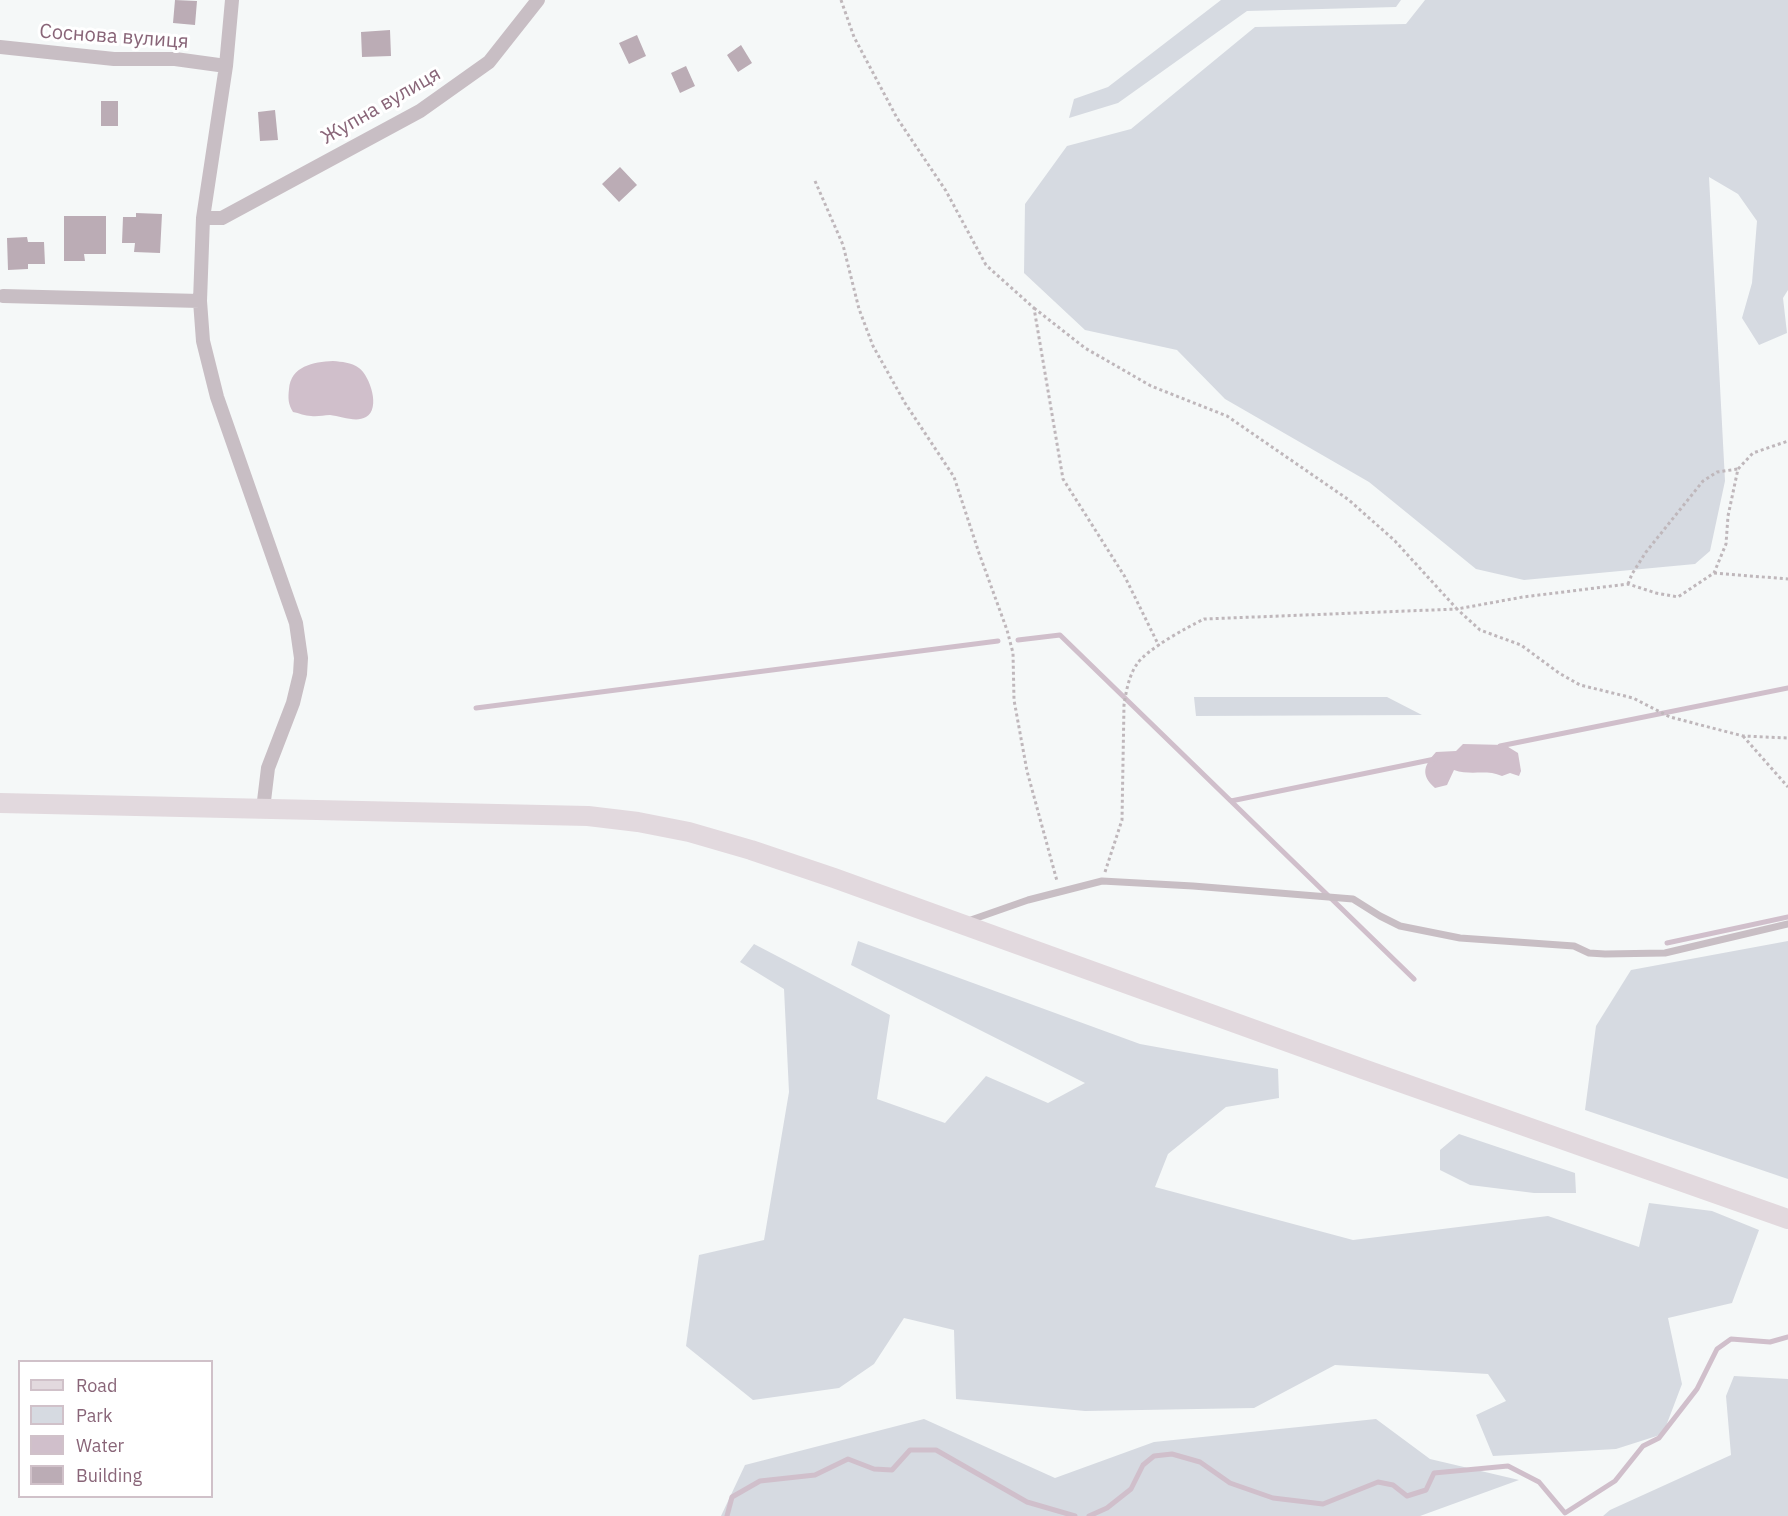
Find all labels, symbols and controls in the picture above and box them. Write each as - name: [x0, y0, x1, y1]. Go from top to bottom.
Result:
- street label: Соснова вулиця: [39, 20, 189, 54]
- street label: Жупна вулиця: [317, 62, 445, 150]
- legend: [18, 1360, 213, 1498]
- text: Road: [76, 1374, 117, 1397]
- text: Park: [76, 1404, 112, 1427]
- text: Water: [76, 1434, 124, 1457]
- text: Building: [76, 1464, 142, 1487]

